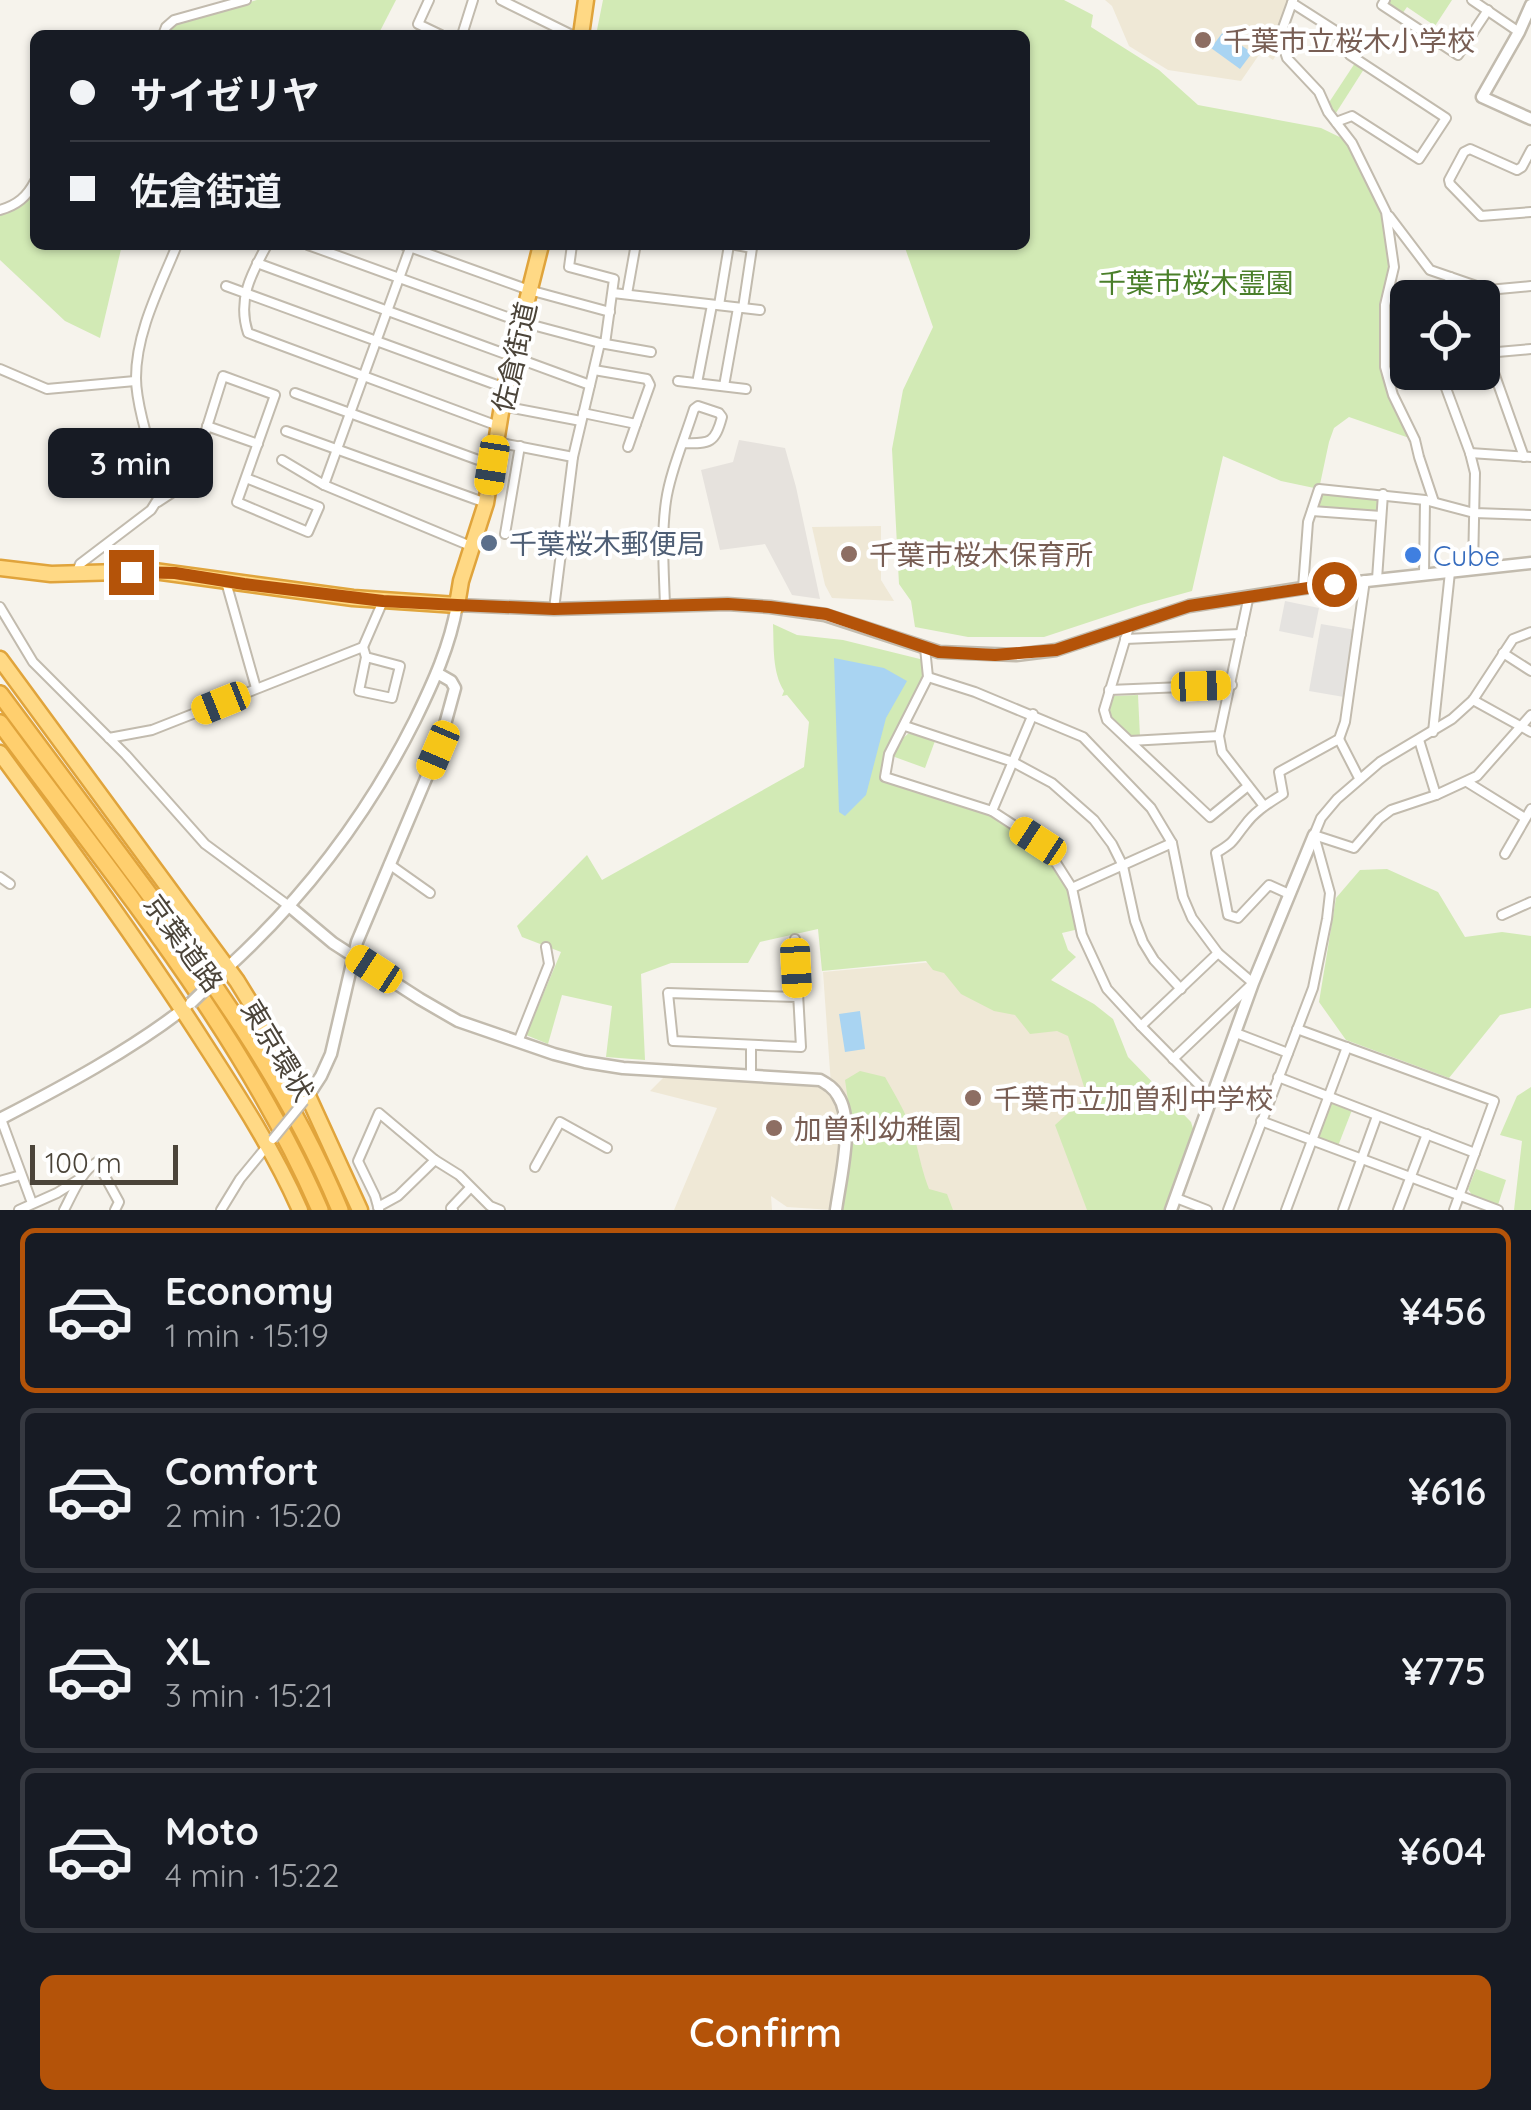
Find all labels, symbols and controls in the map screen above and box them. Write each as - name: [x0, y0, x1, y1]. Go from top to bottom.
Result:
- place label: 千葉市立桜木小学校: [1223, 23, 1475, 58]
- marker: 千葉市立桜木小学校: [1192, 29, 1214, 51]
- text: サイゼリヤ: [130, 71, 320, 119]
- text: 佐倉街道: [130, 167, 282, 215]
- park label: 千葉市桜木霊園: [1098, 265, 1294, 300]
- map controls: [1390, 280, 1500, 390]
- button: locate: [1390, 280, 1500, 390]
- street label: 佐倉街道: [484, 298, 544, 416]
- callout: 3 min: [48, 427, 214, 497]
- car: [472, 433, 512, 497]
- text: 3 min: [90, 443, 171, 483]
- place label: 千葉桜木郵便局: [509, 526, 705, 561]
- marker: 千葉桜木郵便局: [478, 532, 500, 554]
- place label: 千葉市桜木保育所: [869, 537, 1093, 572]
- place label: Cube: [1433, 538, 1500, 573]
- marker: 千葉市桜木保育所: [838, 543, 860, 565]
- marker: Cube: [1402, 544, 1424, 566]
- route end: [109, 550, 154, 595]
- route start: [1312, 562, 1357, 607]
- car: [1170, 670, 1232, 702]
- car: [188, 678, 254, 728]
- car: [412, 717, 464, 783]
- car: [1005, 812, 1071, 870]
- street label: 京葉道路: [137, 887, 231, 999]
- car: [779, 937, 813, 999]
- car: [341, 940, 407, 998]
- street label: 東京環状: [234, 993, 322, 1107]
- place label: 千葉市立加曽利中学校: [993, 1081, 1273, 1116]
- marker: 千葉市立加曽利中学校: [962, 1087, 984, 1109]
- place label: 加曽利幼稚園: [794, 1111, 962, 1146]
- marker: 加曽利幼稚園: [763, 1117, 785, 1139]
- scale bar: [30, 1140, 178, 1184]
- text: 100 m: [45, 1145, 122, 1180]
- icon: car: [45, 1266, 135, 1356]
- text: Economy: [165, 1267, 334, 1315]
- text: ¥456: [1400, 1287, 1486, 1335]
- text: 1 min · 15:19: [165, 1315, 329, 1355]
- icon: car: [45, 1446, 135, 1536]
- text: Comfort: [165, 1447, 319, 1495]
- text: ¥616: [1408, 1467, 1486, 1515]
- text: 2 min · 15:20: [165, 1495, 342, 1535]
- icon: car: [45, 1626, 135, 1716]
- text: XL: [165, 1627, 211, 1675]
- text: ¥775: [1401, 1647, 1486, 1695]
- text: 3 min · 15:21: [165, 1675, 334, 1715]
- icon: car: [45, 1806, 135, 1896]
- text: Moto: [165, 1807, 259, 1855]
- text: ¥604: [1398, 1827, 1486, 1875]
- text: 4 min · 15:22: [165, 1855, 340, 1895]
- button: Confirm: [40, 1975, 1491, 2090]

